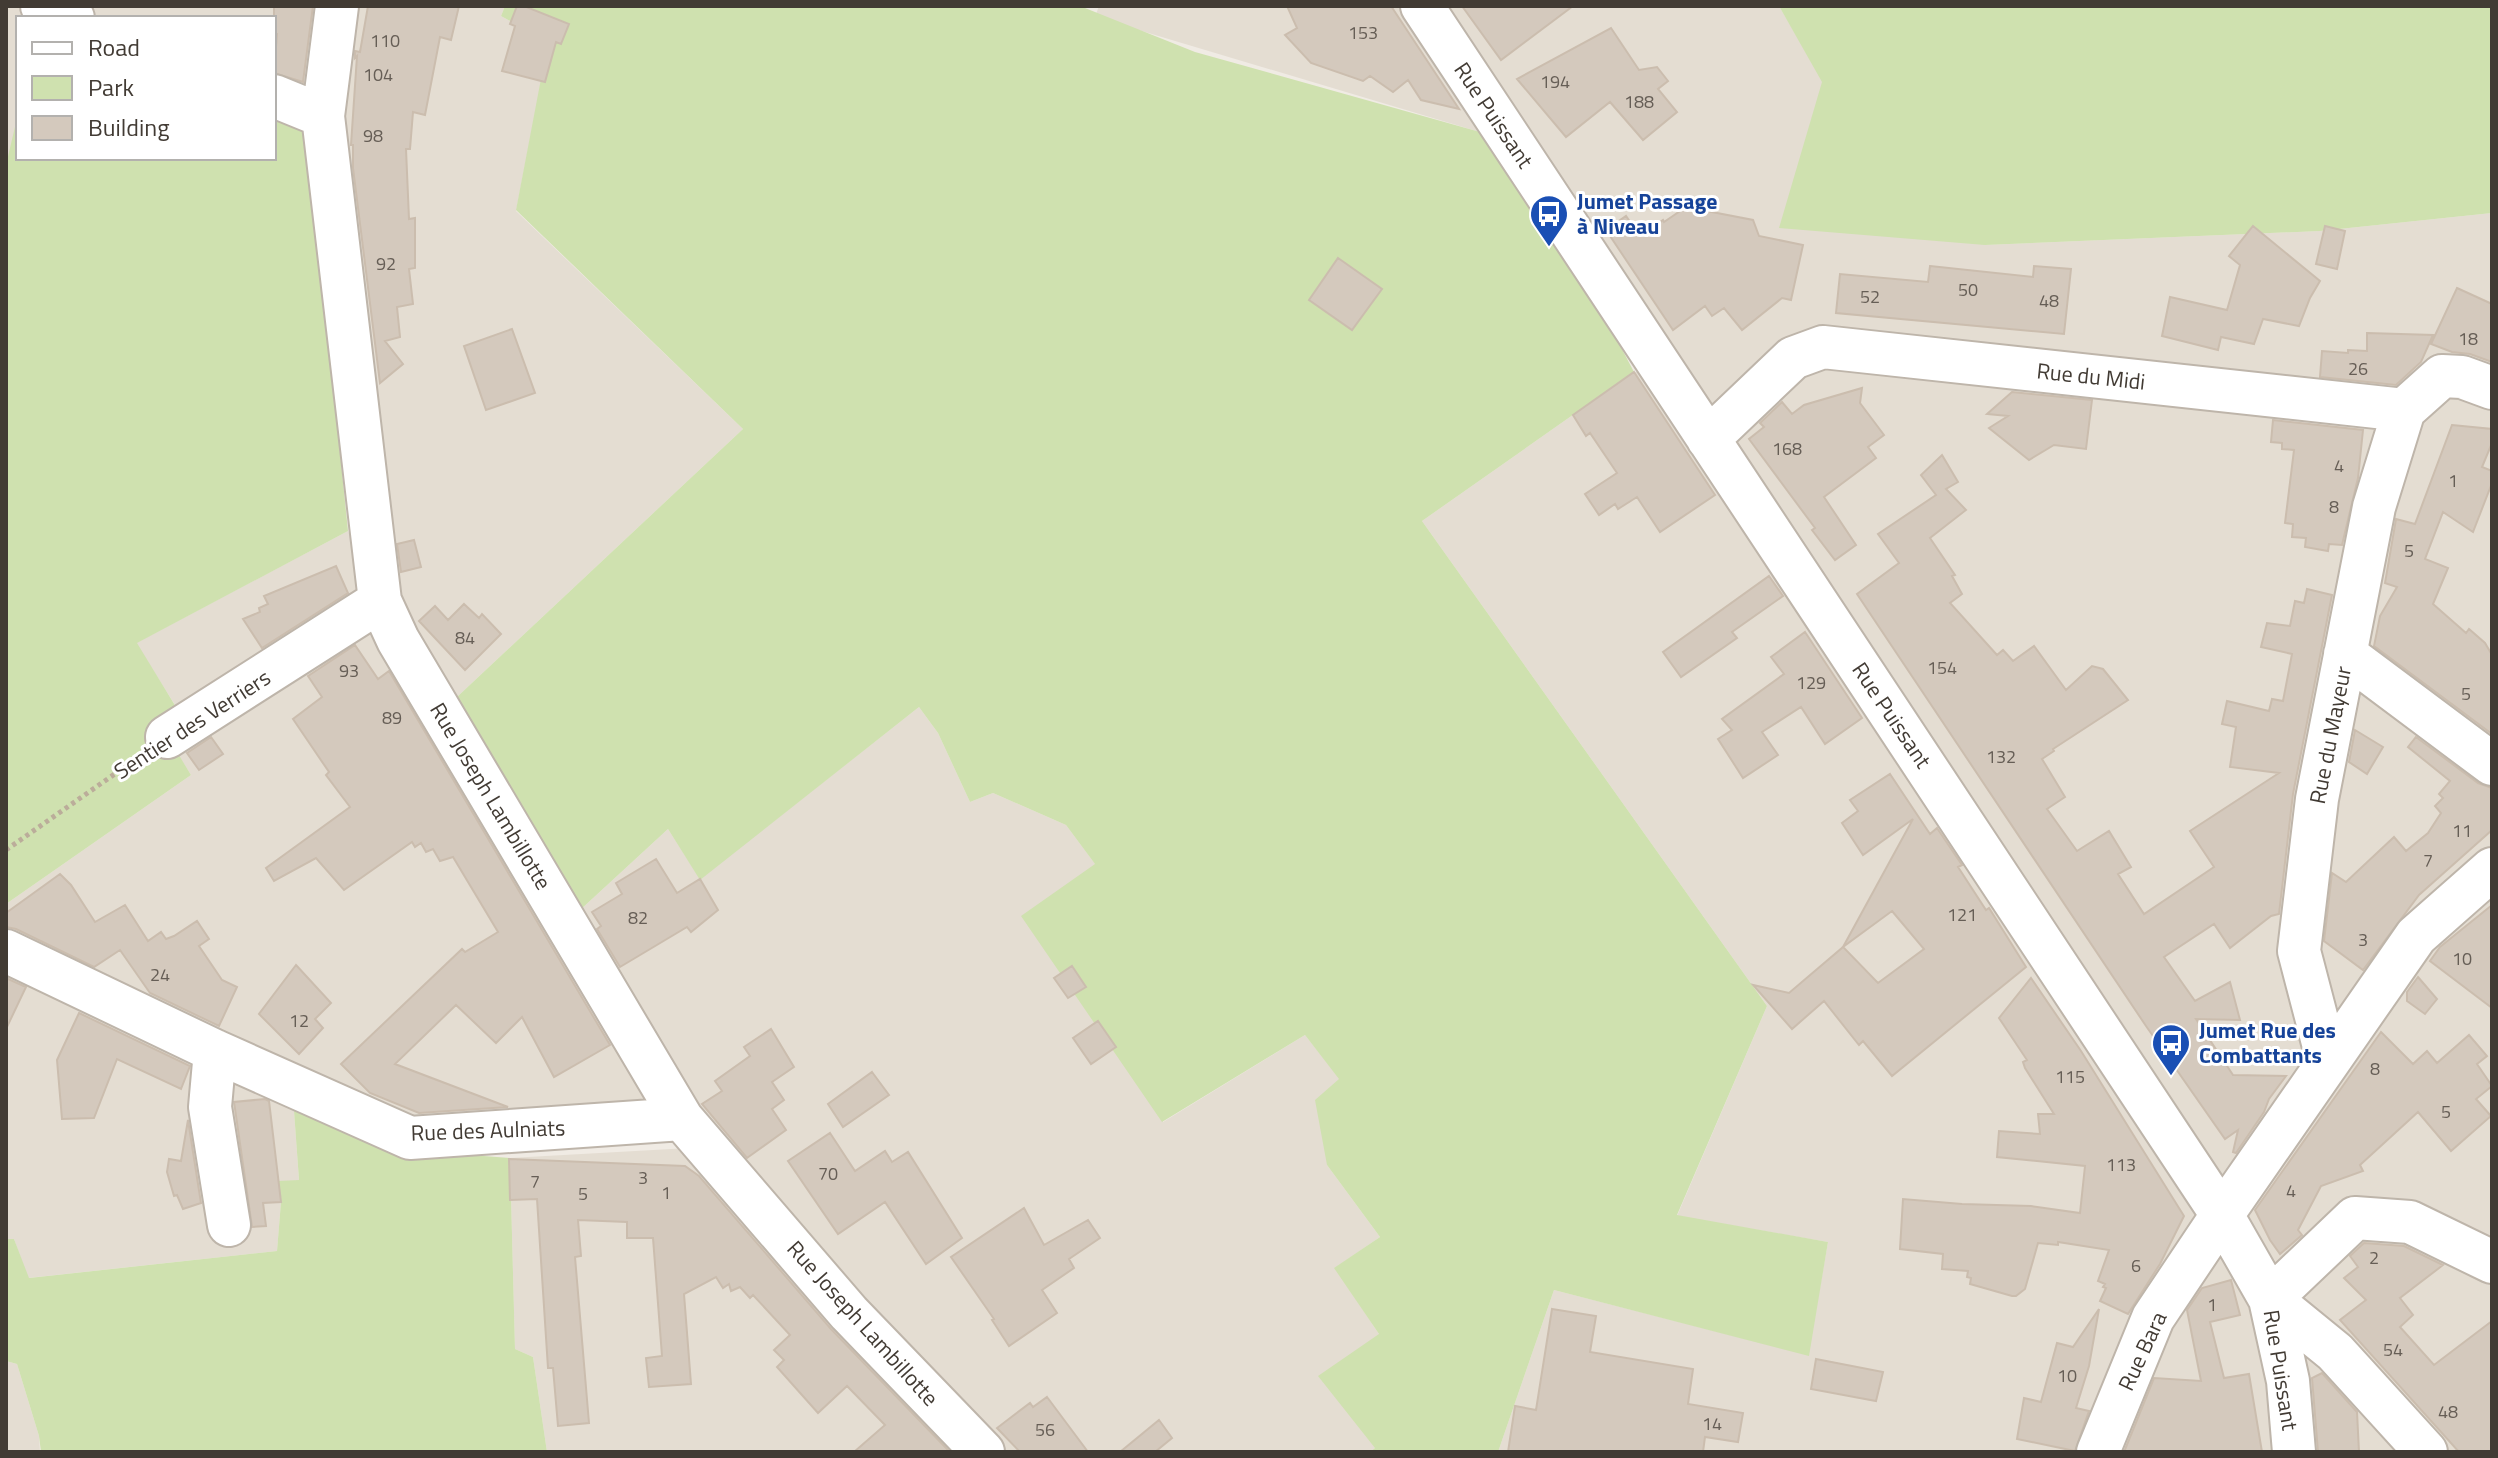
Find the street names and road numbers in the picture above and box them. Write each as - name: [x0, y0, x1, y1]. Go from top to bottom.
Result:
- street label: Rue Puissant: [1446, 55, 1542, 175]
- street label: Rue du Midi: [2035, 353, 2147, 399]
- street label: Rue Puissant: [1844, 655, 1940, 775]
- street label: Sentier des Verriers: [107, 660, 277, 788]
- street label: Rue du Mayeur: [2300, 663, 2360, 807]
- street label: Rue Joseph Lambillotte: [422, 696, 560, 896]
- street label: Rue des Aulniats: [410, 1110, 566, 1150]
- street label: Rue Joseph Lambillotte: [779, 1232, 947, 1414]
- street label: Rue Bara: [2109, 1306, 2175, 1396]
- street label: Rue Puissant: [2255, 1307, 2307, 1433]

